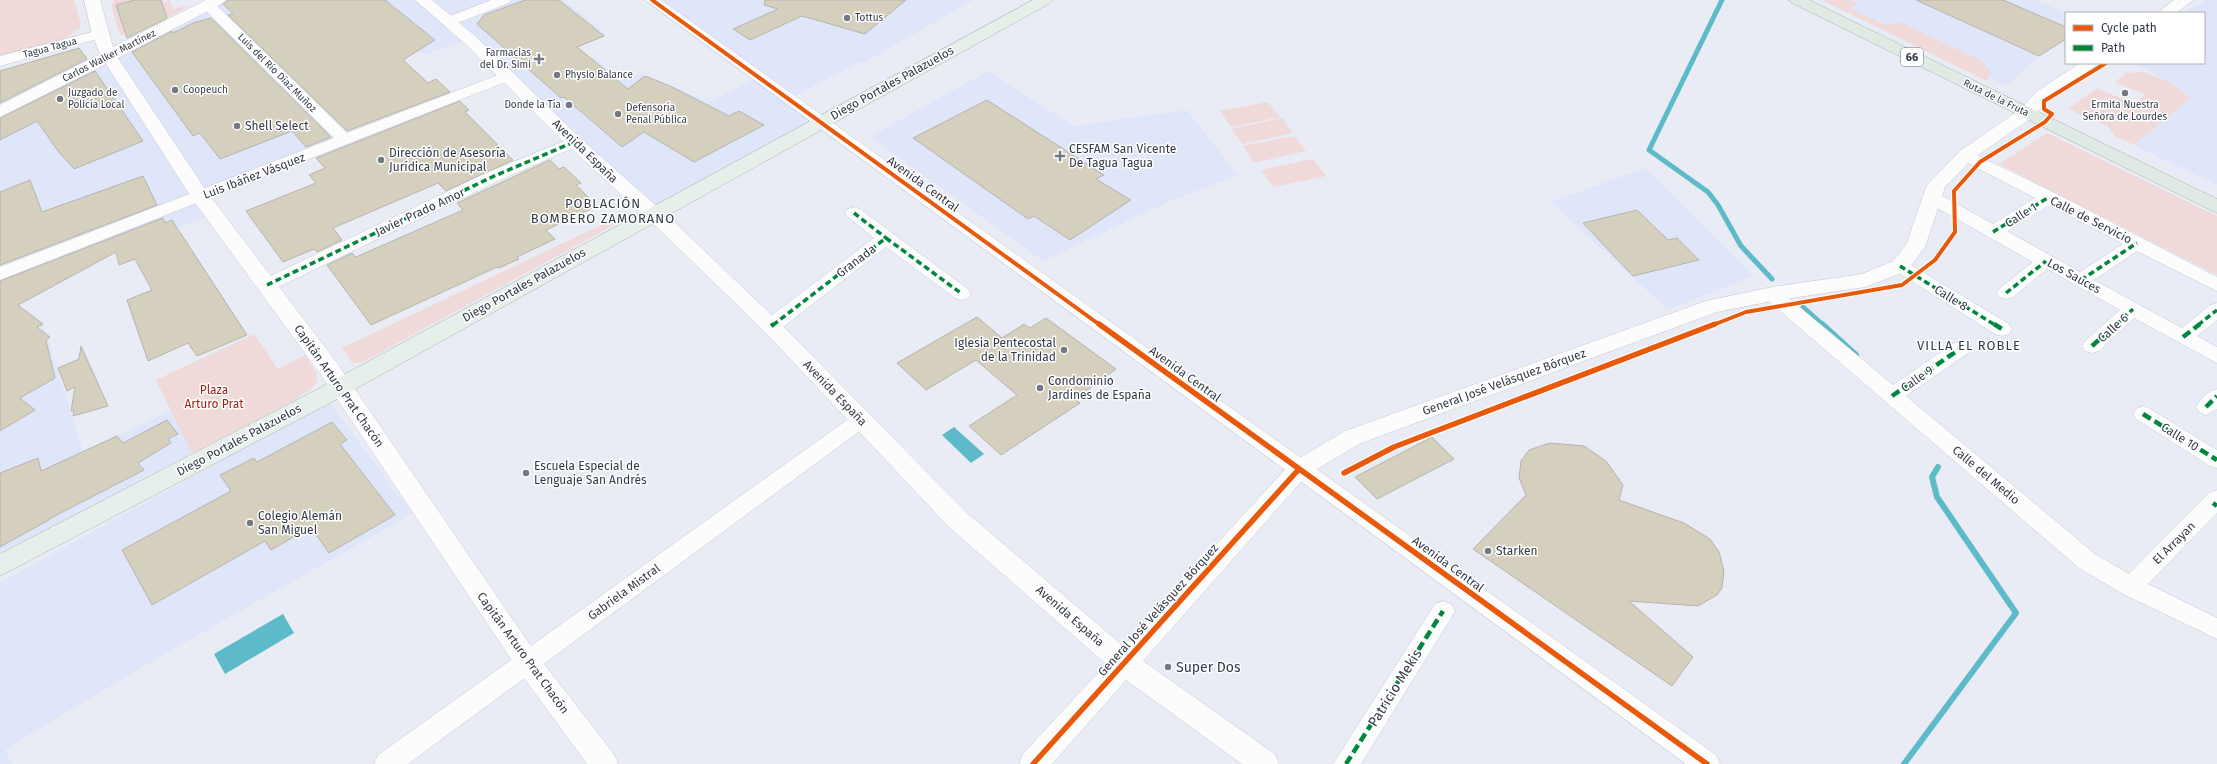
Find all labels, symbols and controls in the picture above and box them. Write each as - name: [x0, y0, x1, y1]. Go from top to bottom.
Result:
- place label: Tottus: [855, 12, 884, 24]
- legend: [2065, 12, 2205, 64]
- marker: Tottus: [842, 13, 852, 23]
- text: Cycle path: [2101, 21, 2157, 35]
- street label: Carlos Walker Martínez: [60, 26, 158, 85]
- street label: Luis del Río Díaz Muñoz: [235, 30, 320, 115]
- street label: Tagua Tagua: [22, 35, 78, 61]
- text: Path: [2101, 41, 2125, 55]
- street label: Diego Portales Palazuelos: [828, 43, 957, 123]
- place label: Farmacias del Dr. Simi: [480, 47, 531, 71]
- road number: 66: [1901, 48, 1923, 66]
- marker: Farmacias del Dr. Simi: [534, 54, 544, 64]
- place label: Physio Balance: [565, 69, 633, 81]
- marker: Physio Balance: [552, 70, 562, 80]
- street label: Ruta de la Fruta: [1961, 77, 2031, 119]
- place label: Coopeuch: [183, 84, 228, 96]
- marker: Coopeuch: [170, 85, 180, 95]
- place label: Juzgado de Policía Local: [68, 87, 124, 111]
- marker: Ermita Nuestra Señora de Lourdes: [2120, 88, 2130, 98]
- marker: Juzgado de Policía Local: [55, 94, 65, 104]
- place label: Donde la Tía: [504, 98, 561, 111]
- place label: Ermita Nuestra Señora de Lourdes: [2083, 99, 2167, 123]
- marker: Donde la Tía: [564, 100, 574, 110]
- place label: Defensoría Penal Pública: [626, 101, 687, 126]
- marker: Defensoría Penal Pública: [613, 109, 623, 119]
- street label: Avenida España: [549, 116, 621, 186]
- place label: Shell Select: [245, 119, 309, 133]
- marker: Shell Select: [232, 121, 242, 131]
- place label: CESFAM San Vicente De Tagua Tagua: [1069, 142, 1176, 170]
- place label: Dirección de Asesoría Jurídica Municipal: [389, 146, 506, 174]
- street label: Luis Ibáñez Vásquez: [201, 150, 307, 202]
- marker: CESFAM San Vicente De Tagua Tagua: [1054, 150, 1066, 162]
- street label: Avenida Central: [884, 153, 962, 215]
- marker: Dirección de Asesoría Jurídica Municipal: [376, 155, 386, 165]
- street label: Javier Prado Amor: [373, 185, 467, 239]
- street label: Calle de Servicio: [2048, 193, 2134, 247]
- district label: POBLACIÓN BOMBERO ZAMORANO: [531, 196, 675, 226]
- street label: Calle 1: [2002, 200, 2040, 230]
- street label: Granada: [834, 242, 878, 280]
- street label: Diego Portales Palazuelos: [460, 245, 589, 325]
- street label: Los Sauces: [2045, 256, 2104, 297]
- street label: Calle 8: [1932, 282, 1970, 314]
- street label: Calle 6: [2095, 311, 2131, 345]
- street label: Capitán Arturo Prat Chacón: [291, 322, 387, 450]
- place label: Iglesia Pentecostal de la Trinidad: [954, 336, 1056, 364]
- district label: VILLA EL ROBLE: [1917, 338, 2021, 353]
- street label: Avenida Central: [1146, 343, 1224, 405]
- marker: Iglesia Pentecostal de la Trinidad: [1059, 345, 1069, 355]
- street label: General José Velásquez Bórquez: [1420, 346, 1588, 418]
- street label: Avenida España: [800, 357, 870, 429]
- street label: Calle 9: [1898, 363, 1936, 395]
- place label: Condominio Jardines de España: [1048, 374, 1151, 402]
- park label: Plaza Arturo Prat: [184, 383, 244, 411]
- marker: Condominio Jardines de España: [1035, 383, 1045, 393]
- street label: Diego Portales Palazuelos: [174, 401, 304, 479]
- street label: Calle 10: [2159, 420, 2202, 454]
- street label: Calle del Medio: [1949, 443, 2023, 507]
- place label: Escuela Especial de Lenguaje San Andrés: [534, 459, 647, 487]
- marker: Escuela Especial de Lenguaje San Andrés: [521, 468, 531, 478]
- place label: Colegio Alemán San Miguel: [258, 509, 342, 537]
- marker: Colegio Alemán San Miguel: [245, 518, 255, 528]
- street label: El Arrayan: [2150, 519, 2198, 567]
- street label: Avenida Central: [1409, 533, 1487, 595]
- street label: General José Velásquez Bórquez: [1095, 541, 1221, 679]
- place label: Starken: [1496, 544, 1538, 558]
- marker: Starken: [1483, 546, 1493, 556]
- street label: Gabriela Mistral: [585, 561, 663, 623]
- street label: Avenida España: [1033, 583, 1107, 649]
- street label: Capitán Arturo Prat Chacón: [474, 590, 572, 716]
- street label: Patricio Mekis: [1364, 646, 1426, 730]
- place label: Super Dos: [1176, 659, 1241, 676]
- marker: Super Dos: [1163, 662, 1173, 672]

